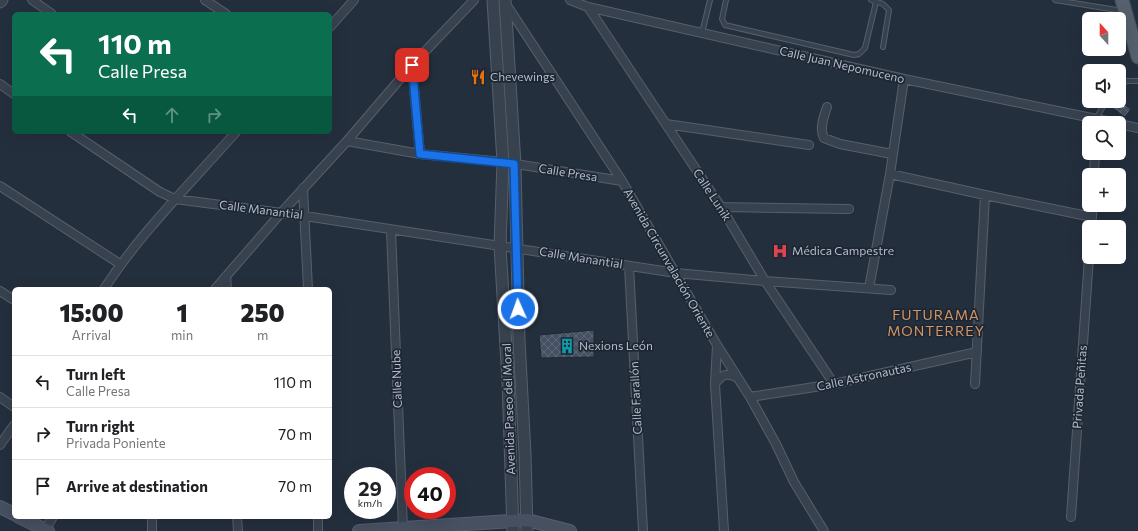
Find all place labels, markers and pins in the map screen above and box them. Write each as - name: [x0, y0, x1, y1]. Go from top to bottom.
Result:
- pin: [395, 48, 429, 82]
- restaurant icon: Chevewings: [469, 68, 487, 86]
- place label: Chevewings: [490, 69, 555, 83]
- hospital icon: Médica Campestre: [771, 242, 789, 260]
- place label: Médica Campestre: [792, 243, 894, 257]
- building icon: Nexions León: [558, 337, 576, 355]
- place label: Nexions León: [579, 338, 653, 352]

